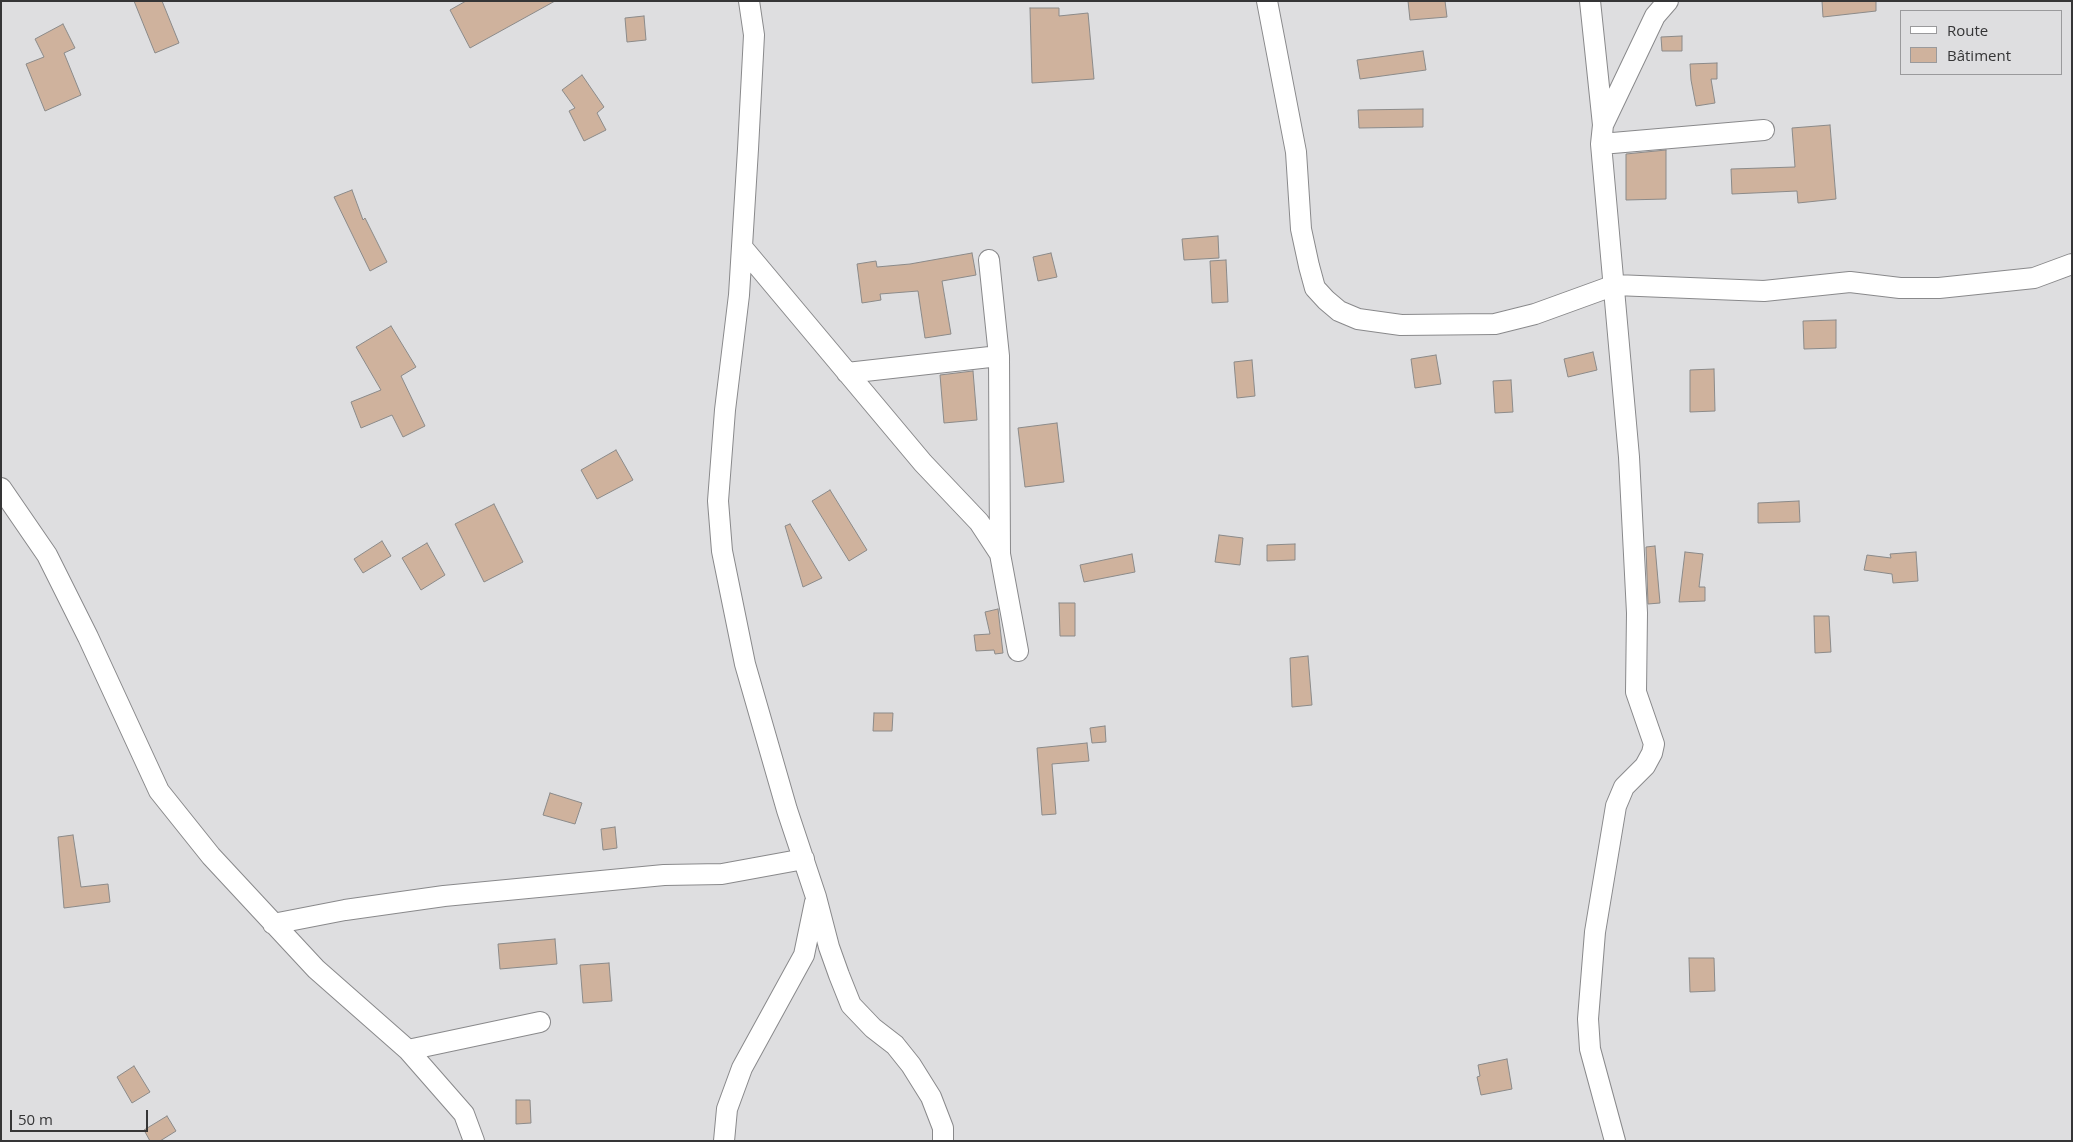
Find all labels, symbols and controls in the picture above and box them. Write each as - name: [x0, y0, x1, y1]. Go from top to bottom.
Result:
- legend: [1900, 10, 2063, 75]
- text: Route: [1947, 20, 1988, 40]
- text: Bâtiment: [1947, 45, 2011, 65]
- scale bar: [12, 1100, 150, 1132]
- text: 50 m: [18, 1109, 53, 1129]

